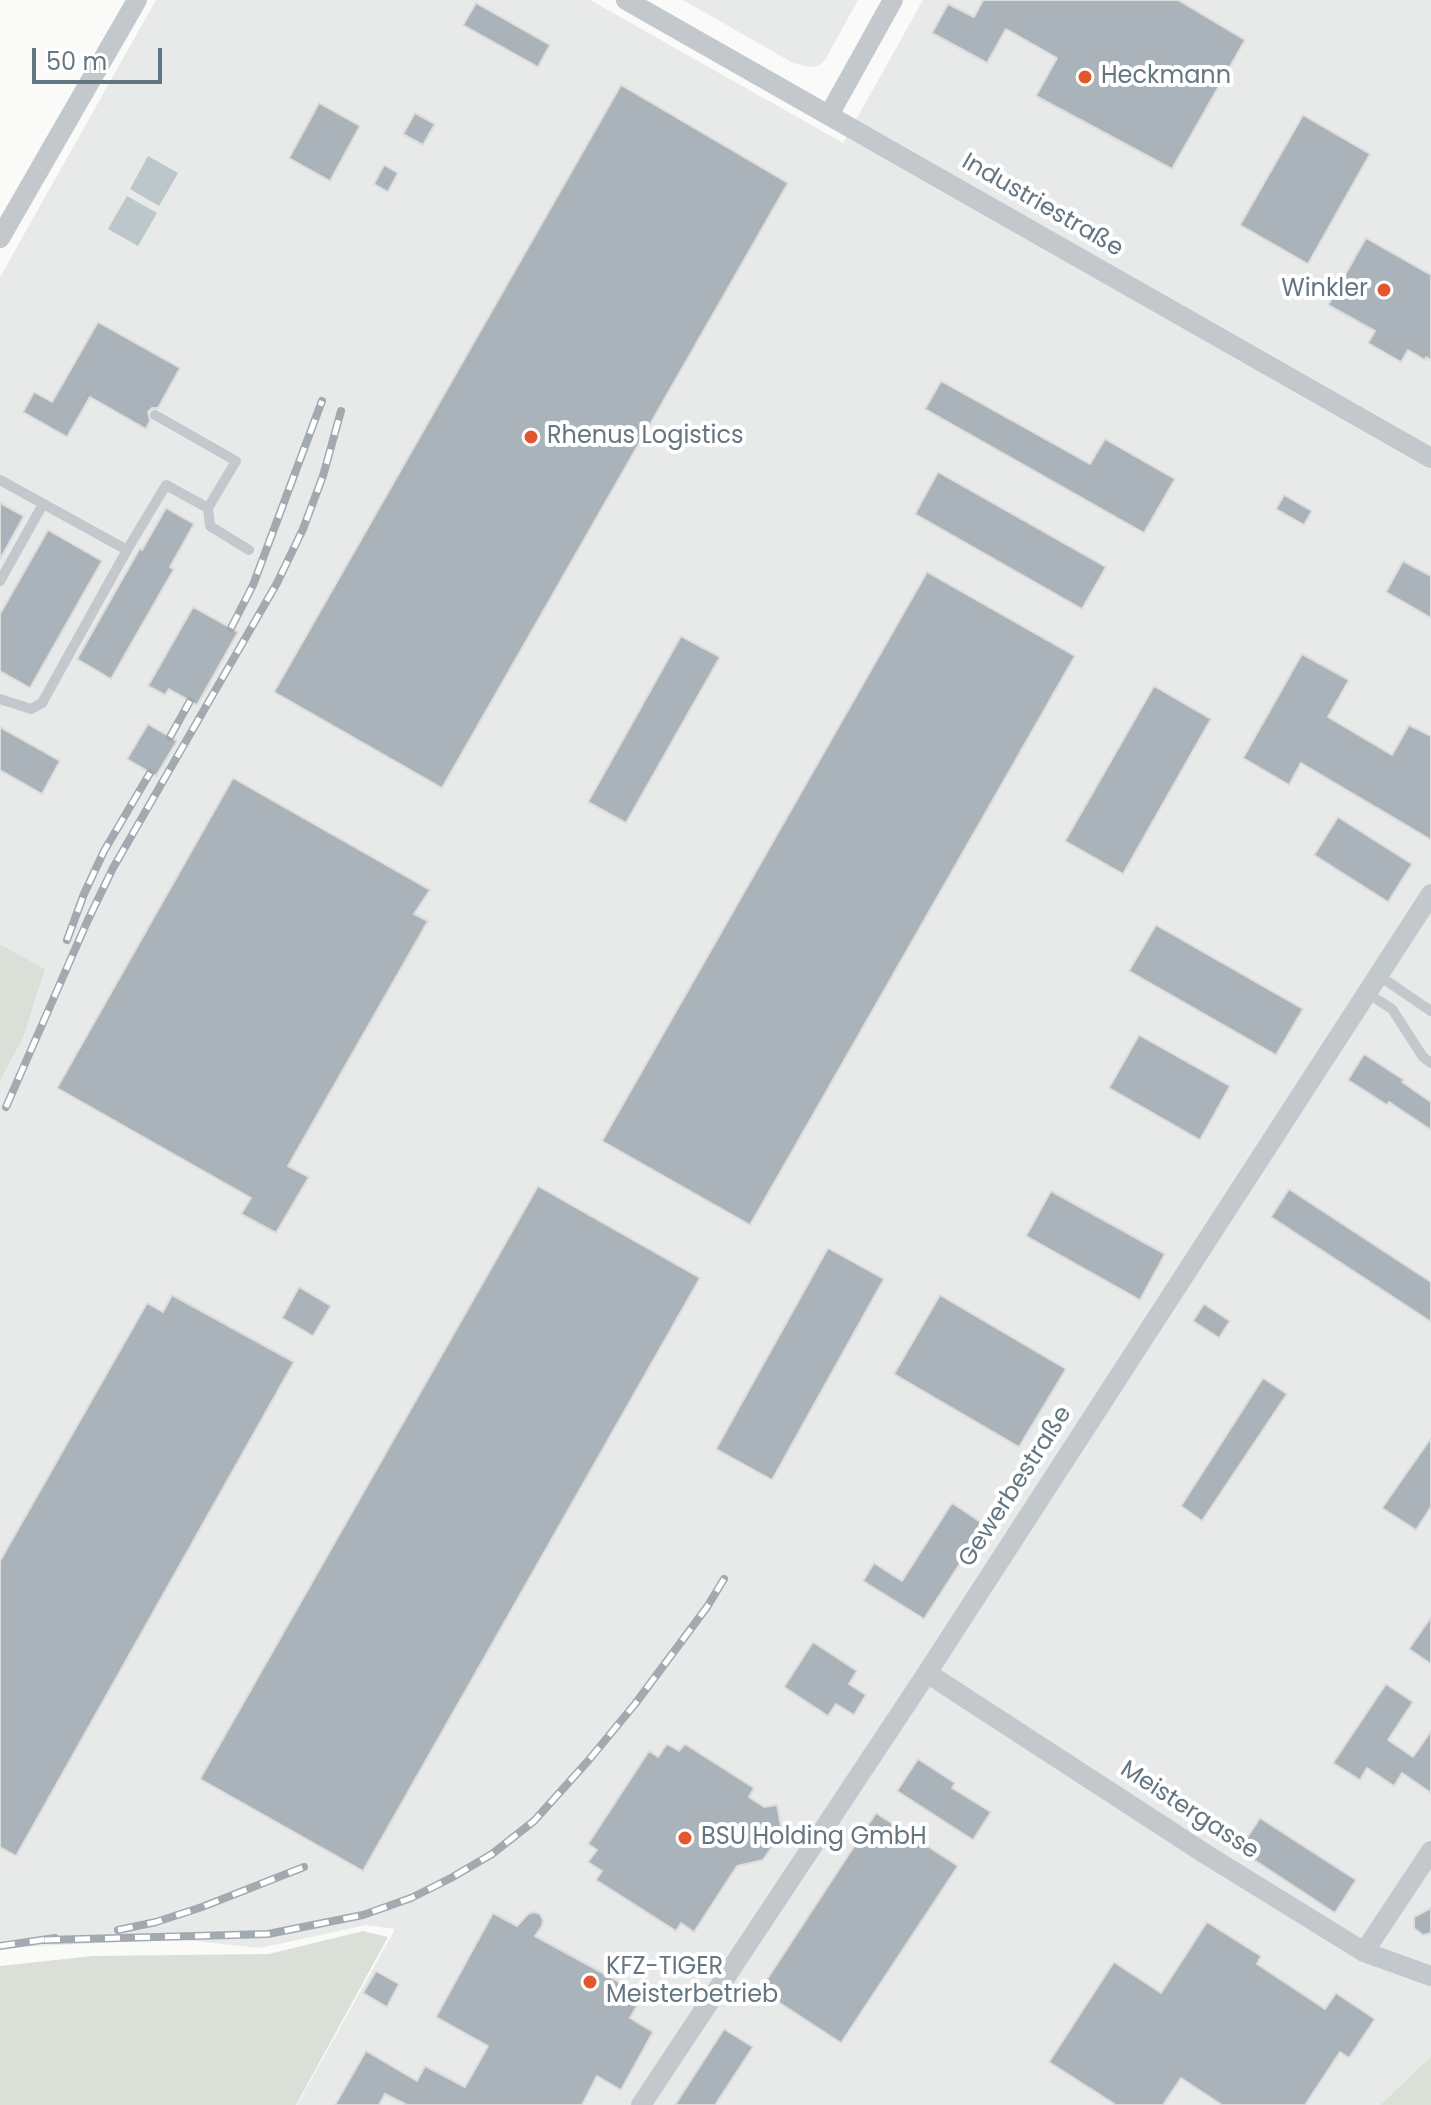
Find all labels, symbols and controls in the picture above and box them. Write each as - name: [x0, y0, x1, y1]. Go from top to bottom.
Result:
- scale bar: [36, 32, 166, 82]
- text: 50 m: [46, 45, 107, 78]
- place label: Heckmann: [1101, 63, 1231, 91]
- marker: Heckmann: [1076, 68, 1094, 86]
- street label: Industriestraße: [956, 148, 1128, 264]
- place label: Winkler: [1281, 276, 1368, 304]
- marker: Winkler: [1375, 281, 1393, 299]
- place label: Rhenus Logistics: [547, 423, 744, 451]
- marker: Rhenus Logistics: [522, 428, 540, 446]
- street label: Gewerbestraße: [953, 1401, 1079, 1573]
- street label: Meistergasse: [1115, 1756, 1263, 1866]
- place label: BSU Holding GmbH: [701, 1824, 927, 1852]
- marker: BSU Holding GmbH: [676, 1829, 694, 1847]
- place label: KFZ-TIGER Meisterbetrieb: [606, 1954, 778, 2010]
- marker: KFZ-TIGER Meisterbetrieb: [581, 1973, 599, 1991]

